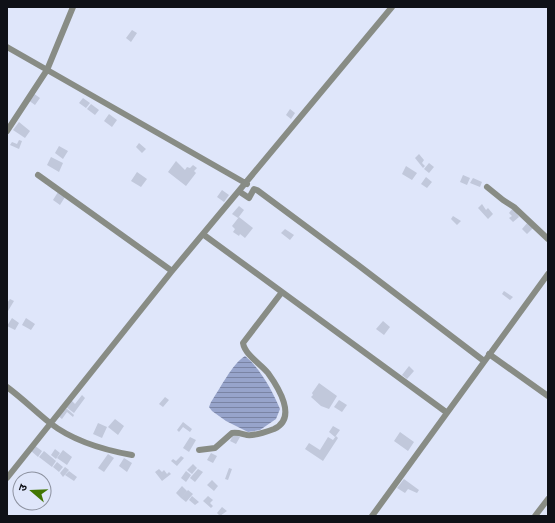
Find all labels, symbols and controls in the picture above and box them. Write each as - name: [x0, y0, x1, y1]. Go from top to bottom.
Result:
- north arrow: [12, 471, 52, 511]
- text: उ: [16, 482, 30, 493]

